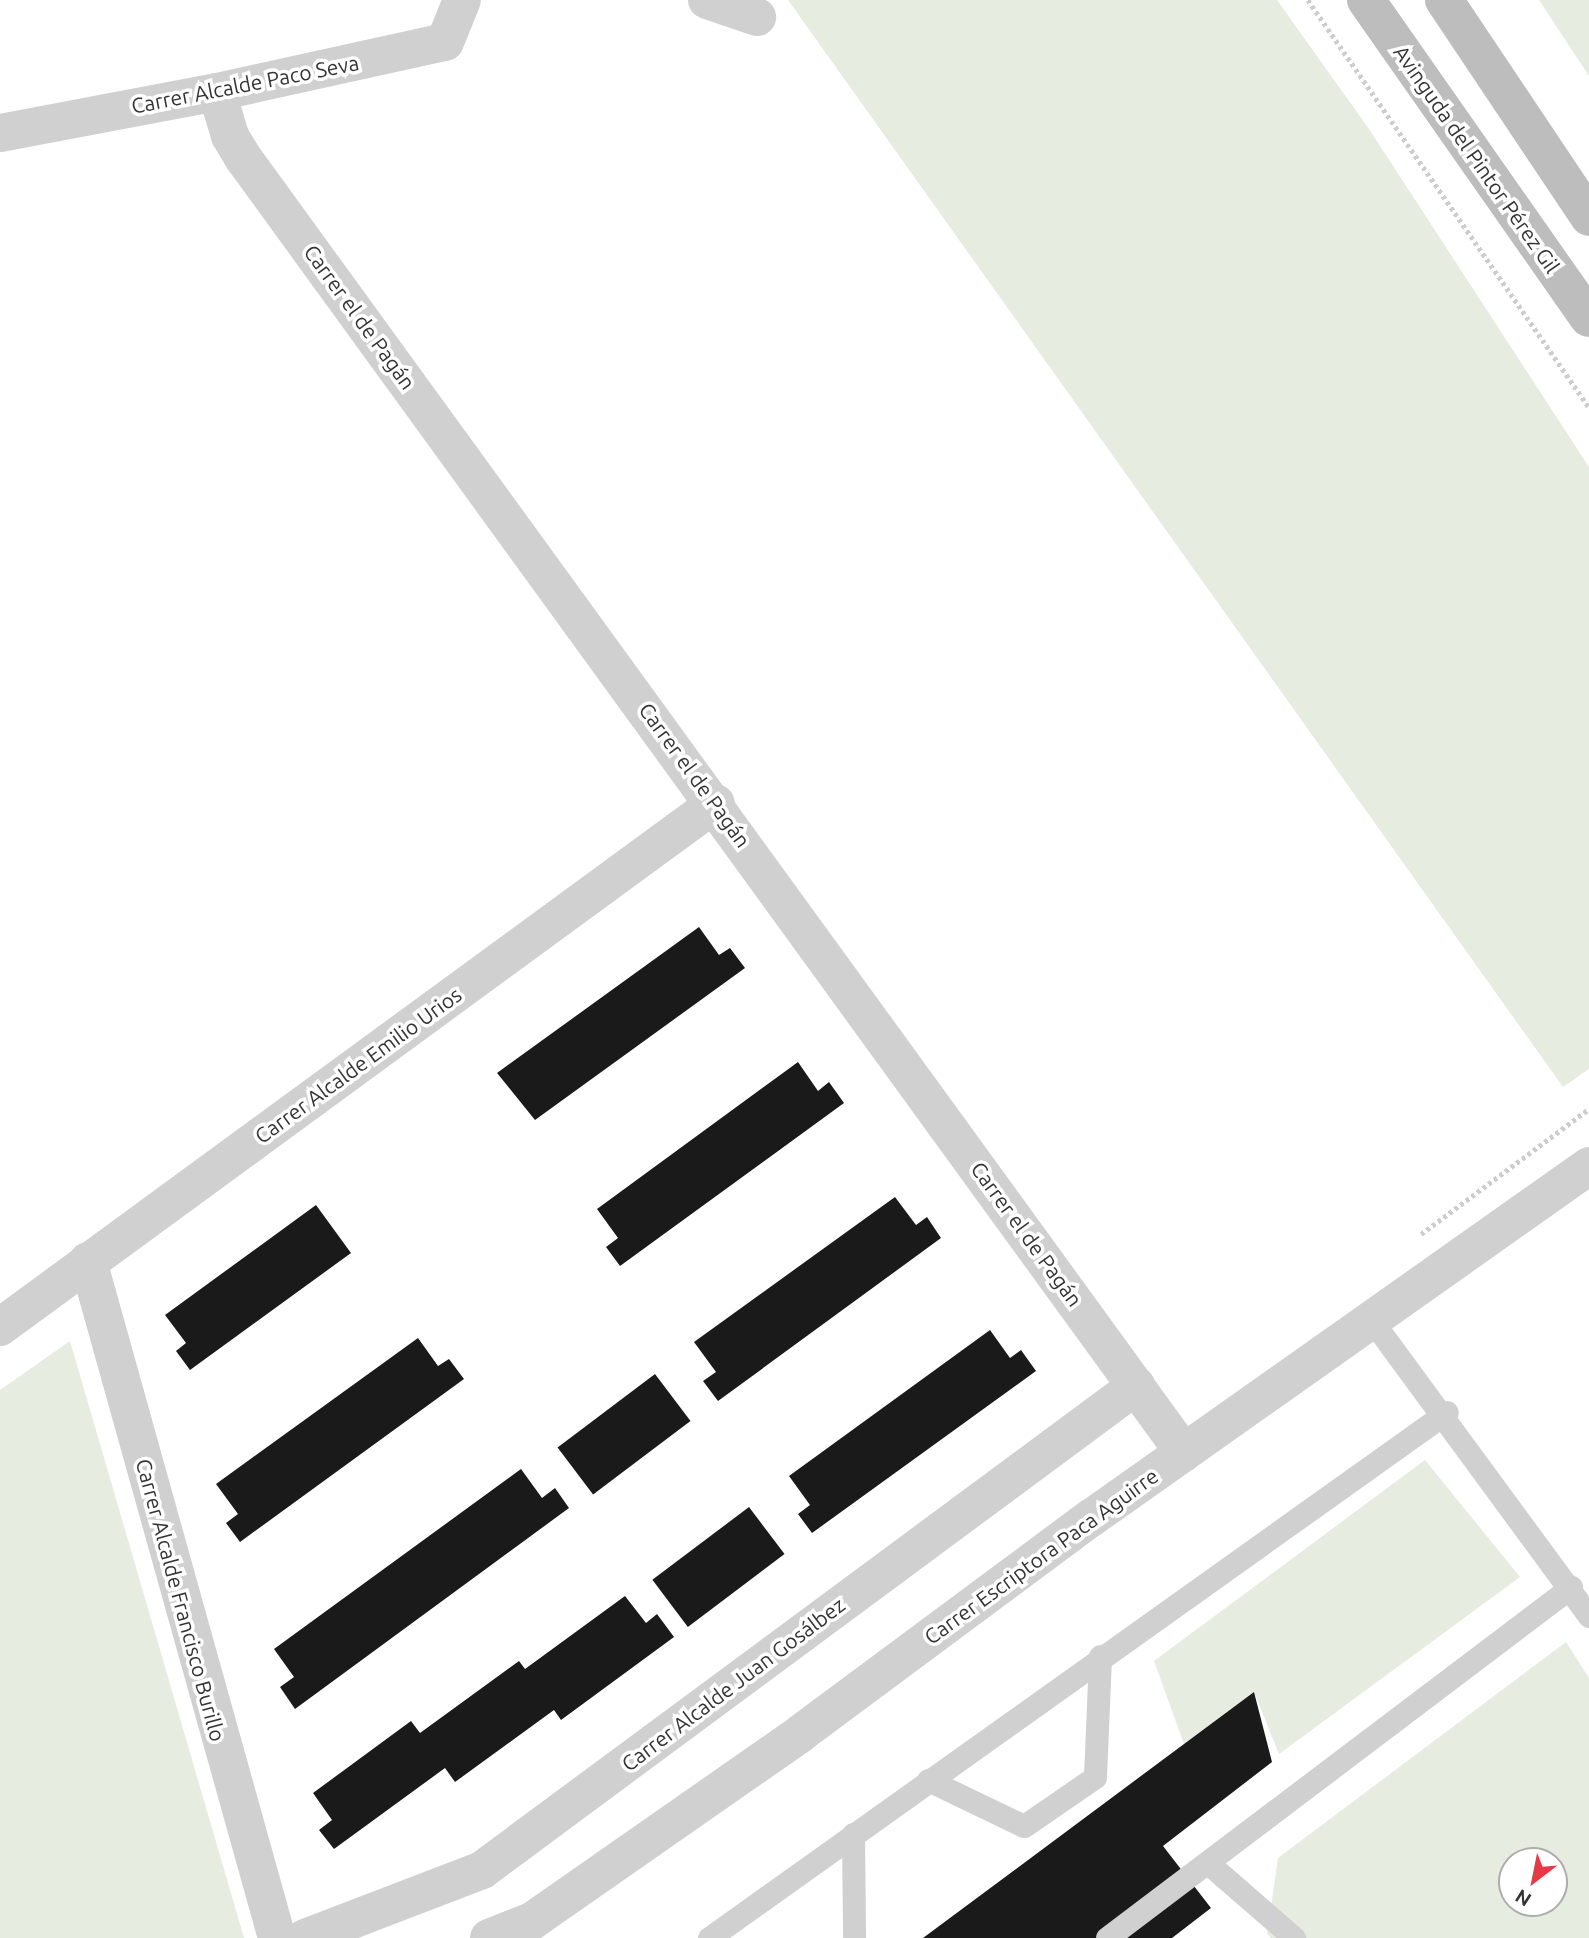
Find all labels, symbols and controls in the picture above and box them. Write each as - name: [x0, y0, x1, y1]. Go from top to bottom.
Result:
- street label: Avinguda del Pintor Pérez Gil: [1389, 40, 1565, 278]
- street label: Carrer Alcalde Paco Seva: [129, 50, 361, 118]
- street label: Carrer el de Pagán: [299, 240, 421, 394]
- street label: Carrer el de Pagán: [634, 698, 756, 852]
- street label: Carrer Alcalde Emilio Urios: [250, 982, 466, 1148]
- street label: Carrer el de Pagán: [966, 1157, 1088, 1311]
- street label: Carrer Alcalde Francisco Burillo: [131, 1456, 231, 1744]
- street label: Carrer Escriptora Paca Aguirre: [919, 1463, 1163, 1649]
- street label: Carrer Alcalde Juan Gosálbez: [616, 1592, 850, 1776]
- north arrow: [1498, 1847, 1568, 1917]
- text: N: [1511, 1885, 1535, 1911]

